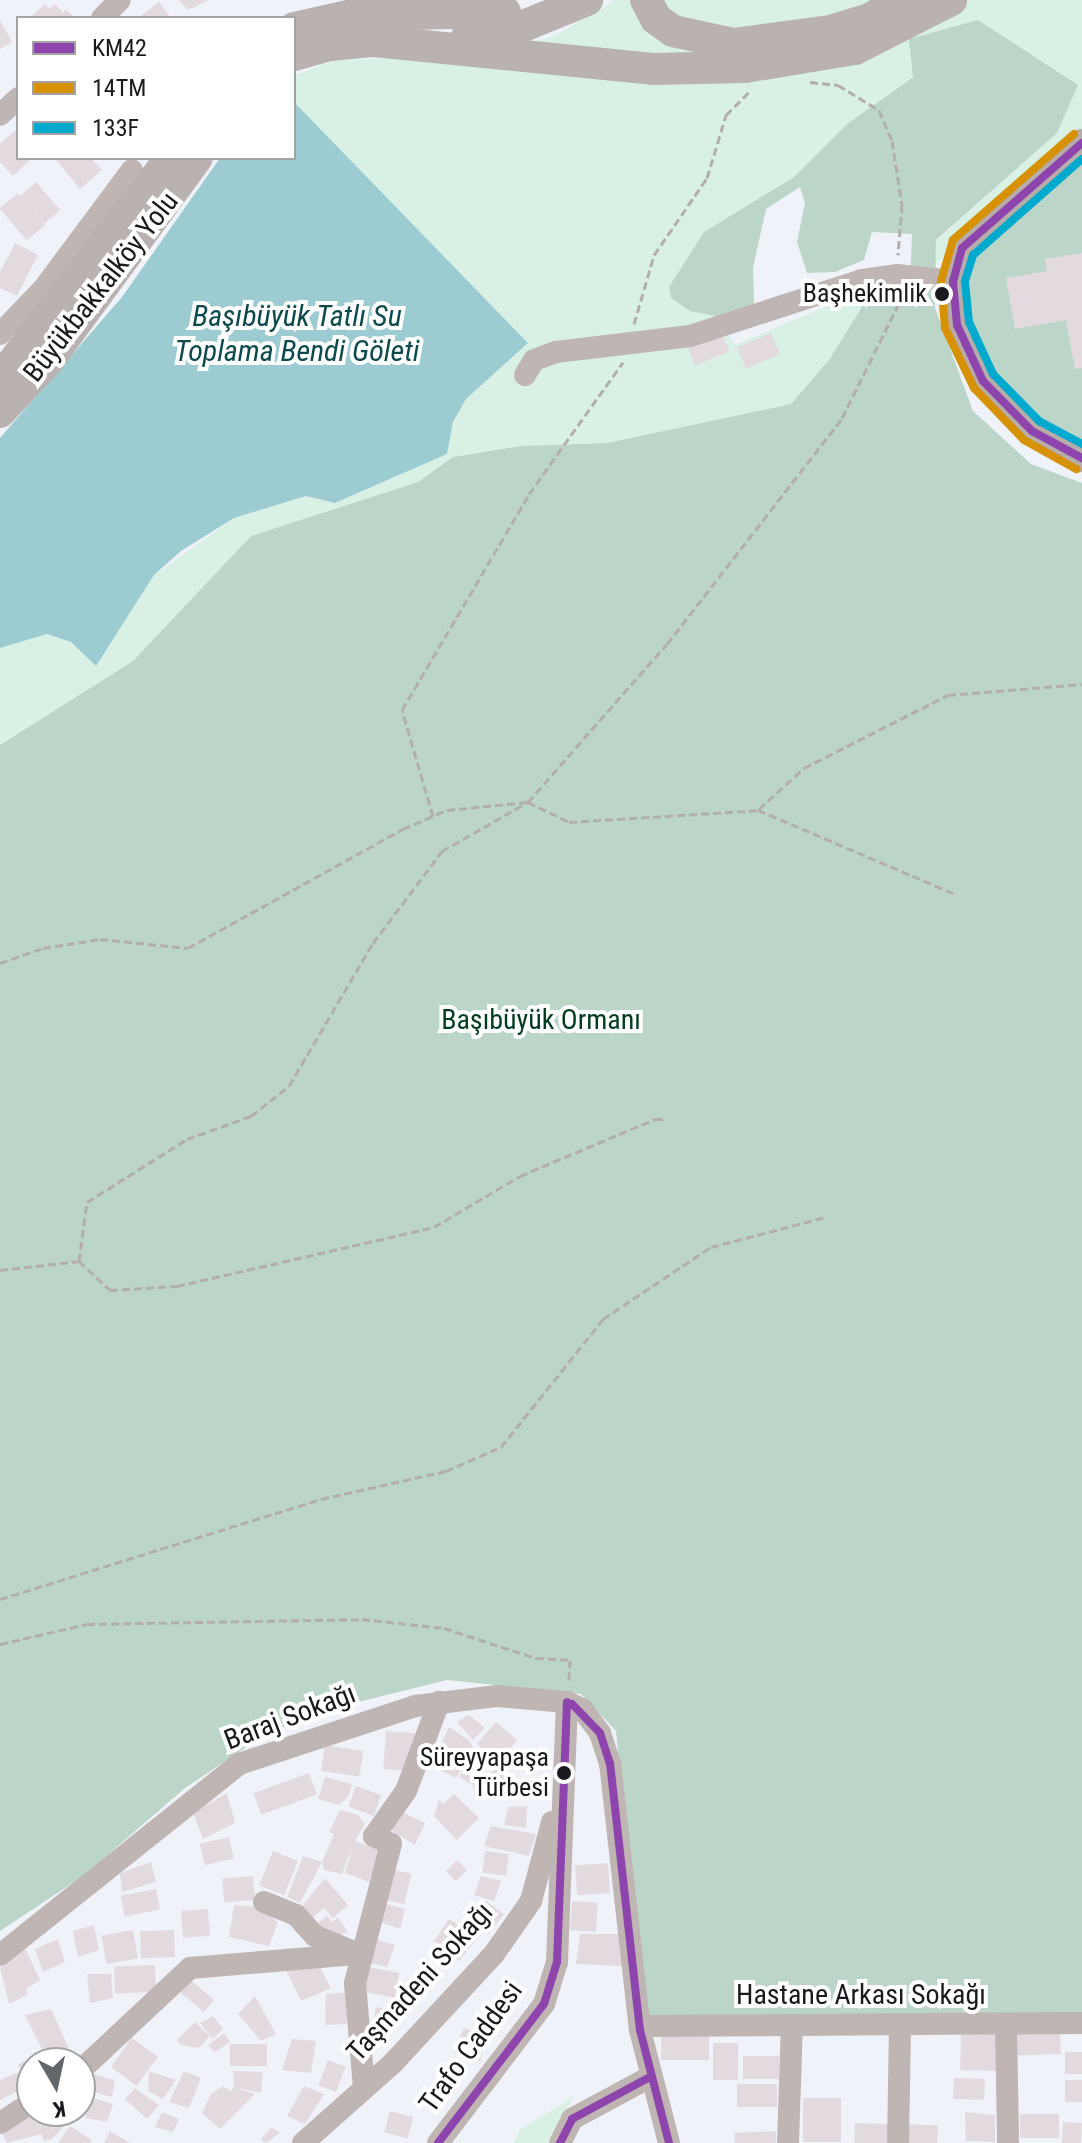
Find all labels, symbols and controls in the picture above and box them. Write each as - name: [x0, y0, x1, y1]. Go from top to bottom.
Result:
- legend: [16, 16, 296, 160]
- text: KM42: [92, 34, 147, 62]
- text: 14TM: [92, 74, 146, 102]
- text: 133F: [92, 114, 139, 142]
- street label: Büyükbakkalköy Yolu: [17, 186, 185, 388]
- place label: Başhekimlik: [803, 278, 927, 310]
- marker: Başhekimlik: [934, 286, 950, 302]
- water label: Başıbüyük Tatlı Su Toplama Bendi Göleti: [175, 298, 419, 368]
- park label: Başıbüyük Ormanı: [441, 1003, 641, 1037]
- street label: Baraj Sokağı: [220, 1677, 360, 1757]
- place label: Süreyyapaşa Türbesi: [420, 1742, 549, 1804]
- marker: Süreyyapaşa Türbesi: [556, 1765, 572, 1781]
- street label: Taşmadeni Sokağı: [340, 1896, 500, 2068]
- street label: Trafo Caddesi: [412, 1975, 530, 2119]
- street label: Hastane Arkası Sokağı: [736, 1978, 986, 2012]
- north arrow: [16, 2047, 96, 2127]
- text: K: [52, 2096, 67, 2123]

